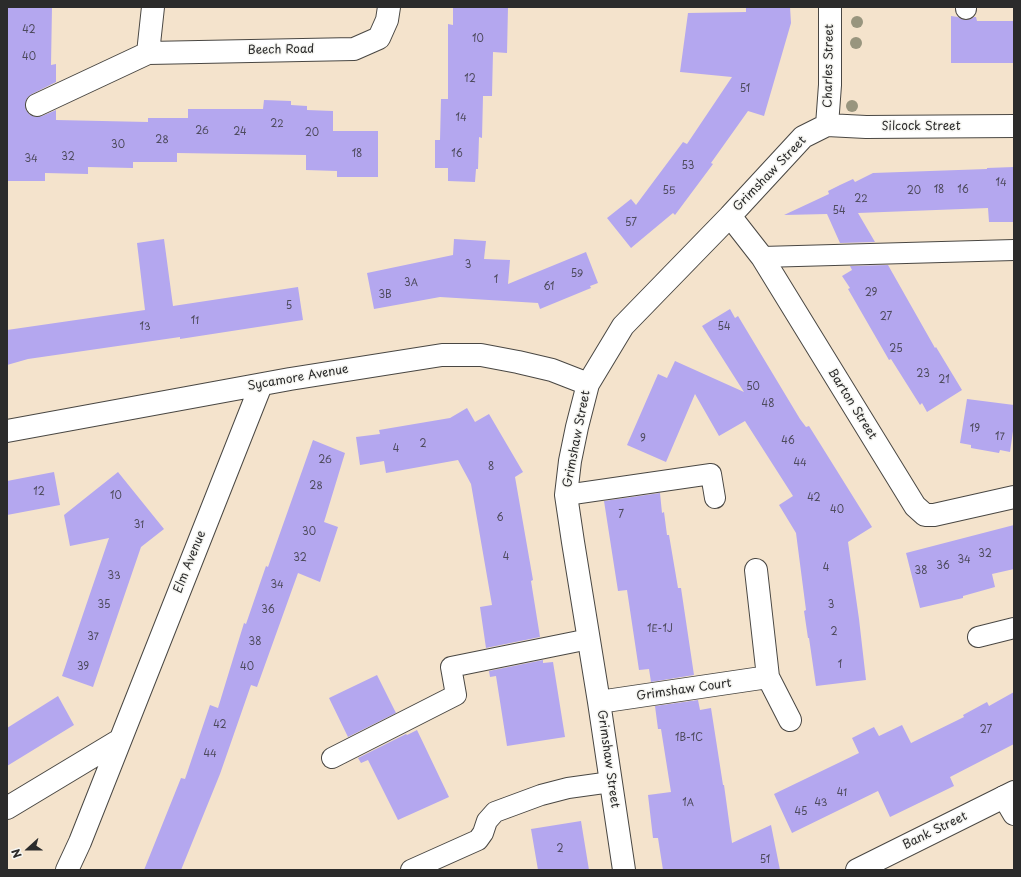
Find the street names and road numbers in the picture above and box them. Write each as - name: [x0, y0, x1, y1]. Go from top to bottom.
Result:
- street label: Charles Street: [821, 24, 837, 108]
- street label: Beech Road: [248, 42, 314, 58]
- street label: Silcock Street: [881, 120, 961, 134]
- street label: Grimshaw Street: [731, 134, 809, 214]
- street label: Sycamore Avenue: [246, 362, 350, 394]
- street label: Barton Street: [824, 366, 880, 442]
- street label: Grimshaw Street: [561, 389, 593, 489]
- street label: Elm Avenue: [171, 529, 209, 595]
- street label: Grimshaw Court: [636, 676, 732, 704]
- street label: Grimshaw Street: [594, 709, 622, 809]
- street label: Bank Street: [900, 809, 970, 853]

